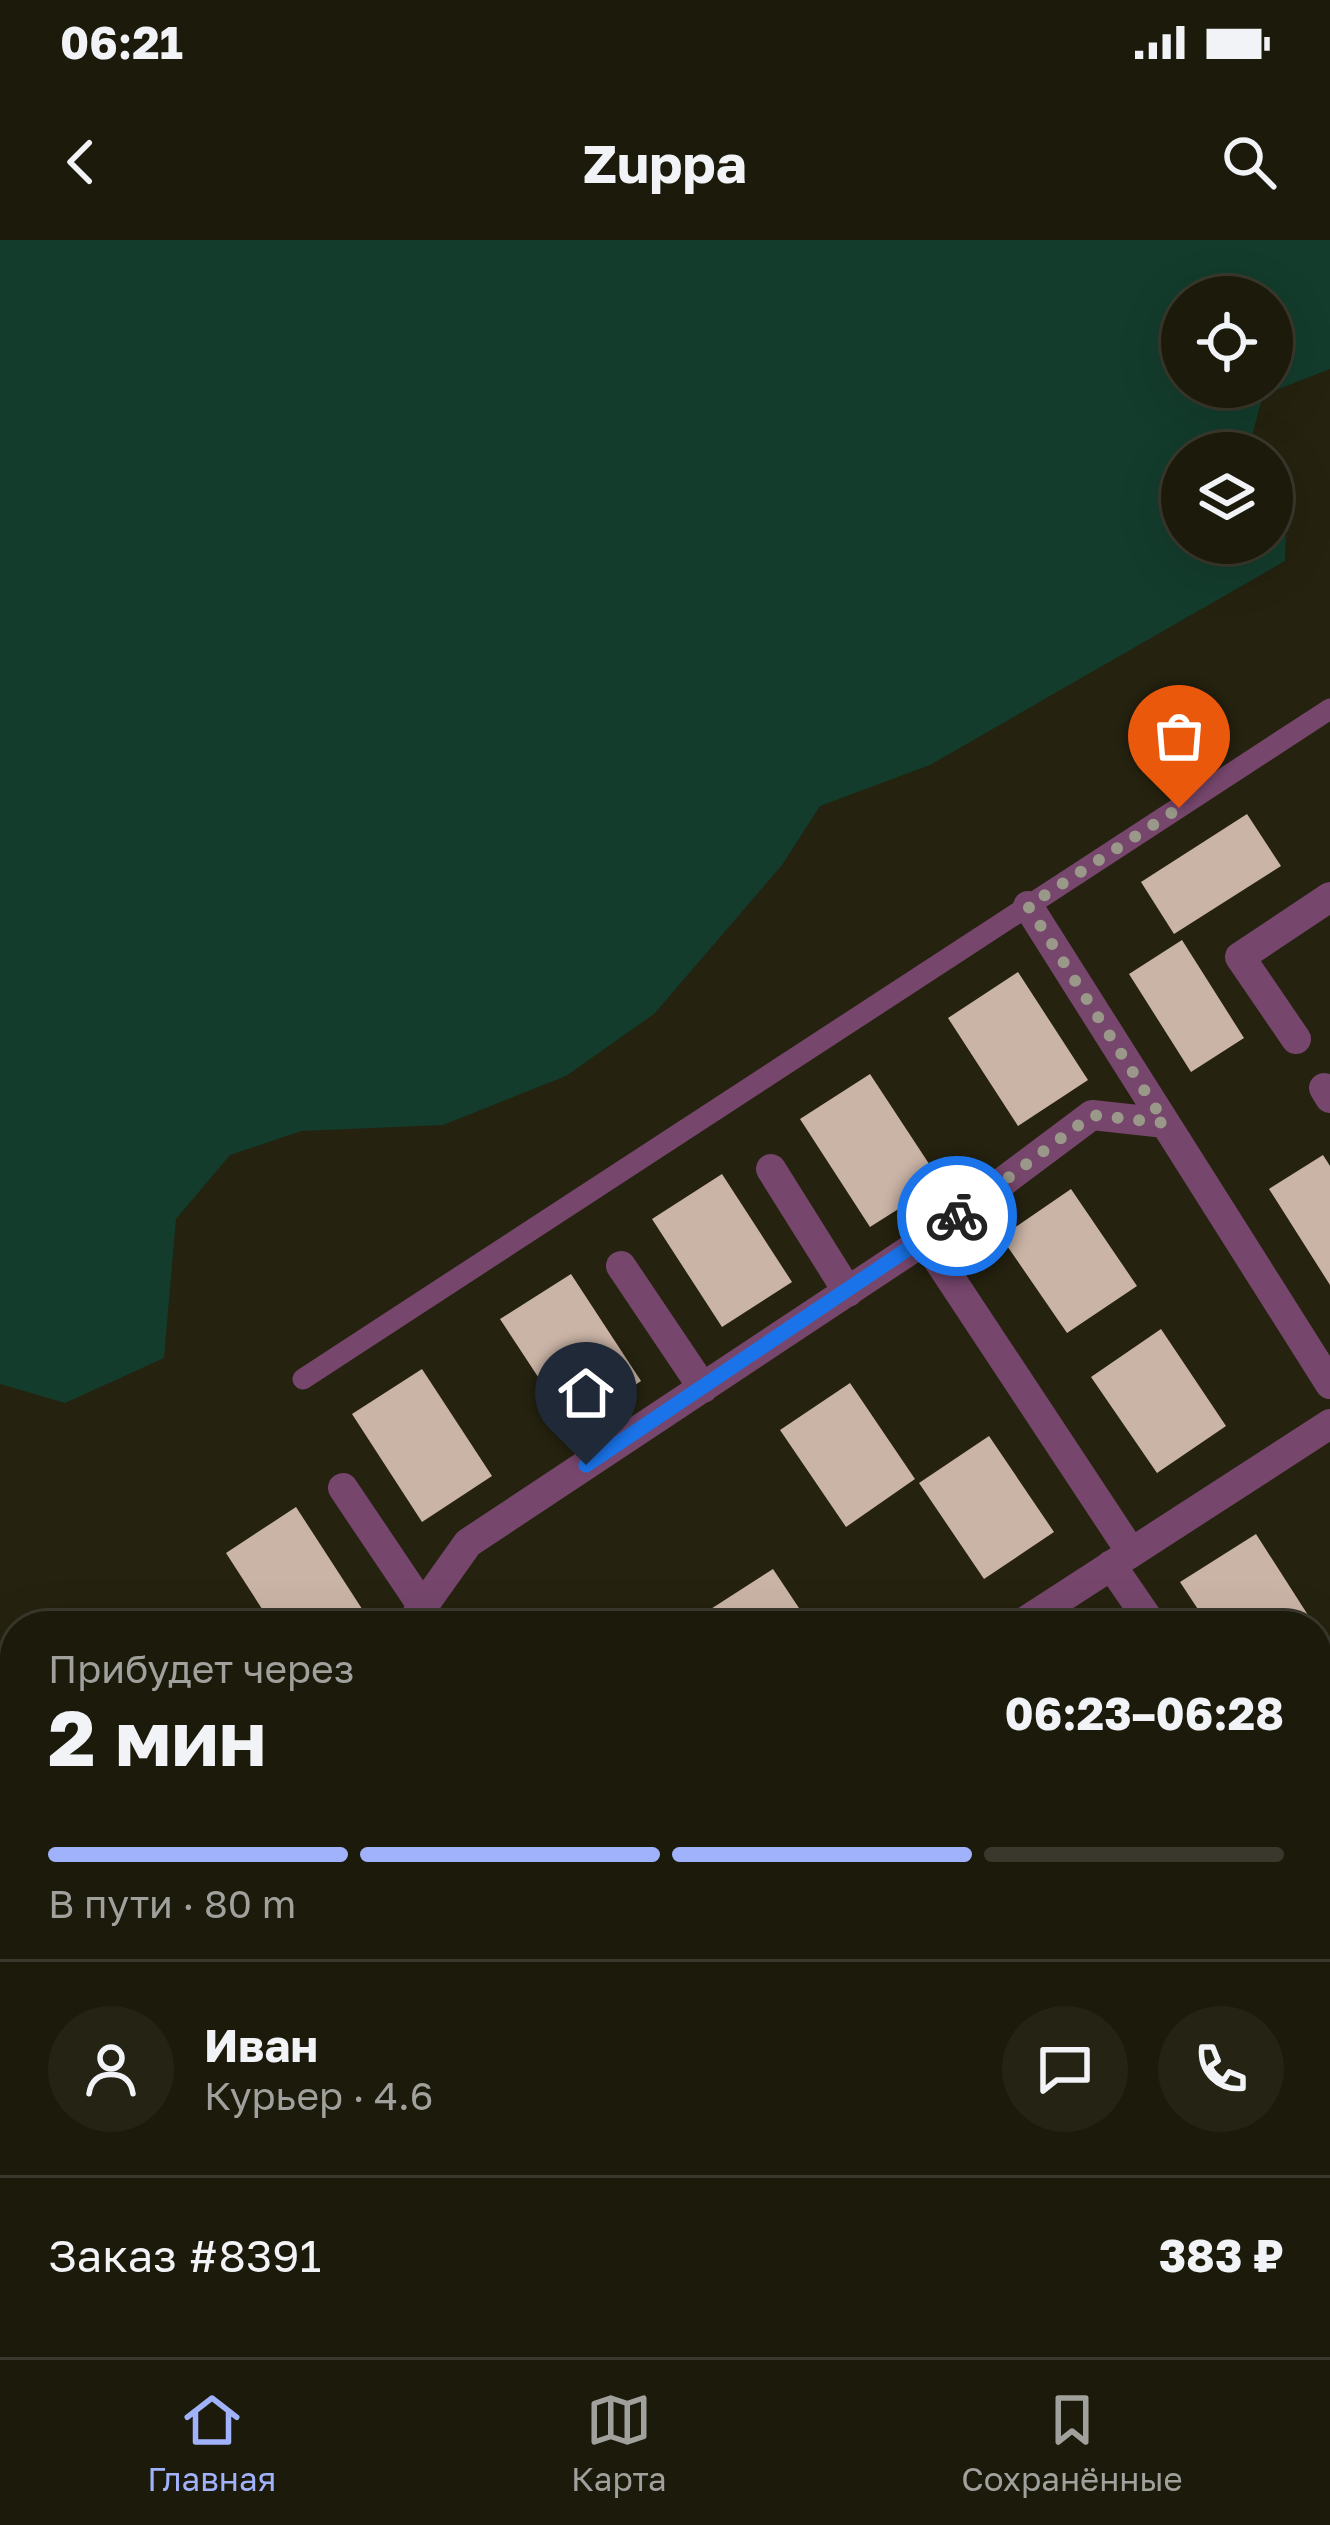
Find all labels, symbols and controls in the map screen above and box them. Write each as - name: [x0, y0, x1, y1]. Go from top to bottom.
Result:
- text: 06:21: [60, 15, 183, 69]
- icon: back: [48, 129, 114, 195]
- icon: search: [1216, 129, 1282, 195]
- text: Zuppa: [583, 130, 747, 195]
- map controls: [1161, 276, 1293, 564]
- button: locate: [1161, 276, 1293, 408]
- button: layers: [1161, 432, 1293, 564]
- pin: [1128, 685, 1230, 808]
- icon: bag: [1146, 703, 1212, 769]
- courier: [897, 1156, 1017, 1276]
- icon: bike: [924, 1183, 990, 1249]
- pin: [535, 1342, 637, 1465]
- icon: home: [553, 1360, 619, 1426]
- text: Прибудет через: [48, 1645, 354, 1692]
- text: 06:23–06:28: [1005, 1686, 1284, 1740]
- text: 2 мин: [48, 1690, 266, 1783]
- text: В пути · 80 m: [48, 1880, 296, 1927]
- button: person: [48, 2006, 174, 2132]
- button: chat: [1002, 2006, 1128, 2132]
- button: phone: [1158, 2006, 1284, 2132]
- text: Иван: [204, 2018, 318, 2072]
- text: Курьер · 4.6: [204, 2072, 433, 2119]
- text: Заказ #8391: [48, 2228, 321, 2282]
- text: 383 ₽: [1159, 2228, 1284, 2282]
- tab: Главная: [147, 2387, 276, 2498]
- tab: Карта: [571, 2387, 667, 2498]
- tab: Сохранённые: [961, 2387, 1183, 2498]

